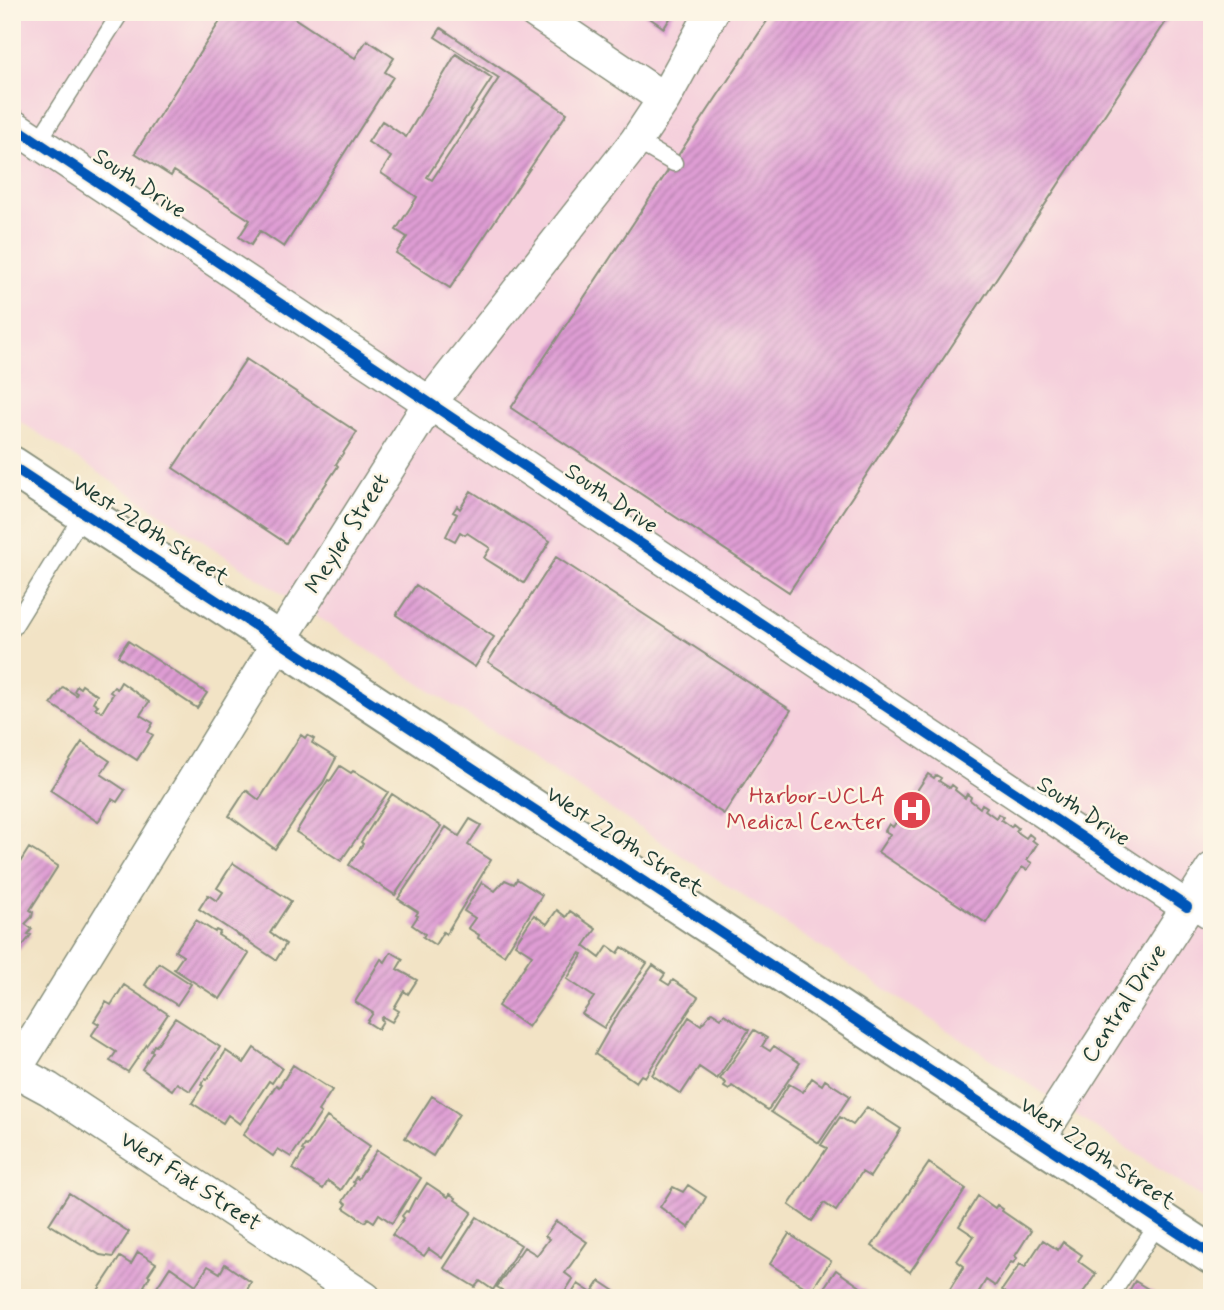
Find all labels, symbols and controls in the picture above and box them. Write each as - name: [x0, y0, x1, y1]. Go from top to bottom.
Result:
- street label: South Drive: [86, 142, 192, 226]
- street label: South Drive: [558, 457, 664, 541]
- street label: Meyler Street: [299, 468, 397, 600]
- street label: West 220th Street: [65, 469, 235, 593]
- street label: South Drive: [1030, 770, 1136, 854]
- street label: West 220th Street: [539, 780, 709, 904]
- place label: Harbor-UCLA Medical Center: [726, 782, 885, 838]
- hospital icon: Harbor-UCLA Medical Center: [891, 789, 933, 831]
- street label: Central Drive: [1075, 939, 1175, 1069]
- street label: West 220th Street: [1013, 1091, 1181, 1218]
- street label: West Fiat Street: [114, 1125, 267, 1239]

